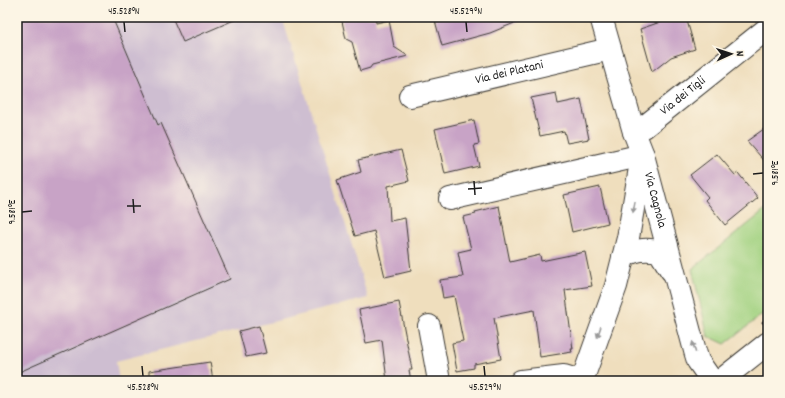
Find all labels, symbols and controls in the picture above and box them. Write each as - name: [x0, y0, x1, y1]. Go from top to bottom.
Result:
- text: 45.528°N: [108, 5, 140, 19]
- text: 45.529°N: [450, 5, 482, 19]
- north arrow: [711, 34, 751, 74]
- text: N: [731, 50, 747, 57]
- street label: Via dei Platani: [473, 55, 546, 90]
- street label: Via dei Tigli: [656, 71, 710, 120]
- text: 9.581°E: [769, 160, 783, 185]
- street label: Via Cagnola: [638, 170, 672, 231]
- text: 9.581°E: [6, 199, 20, 224]
- one-way arrow: [630, 201, 636, 213]
- one-way arrow: [596, 327, 602, 339]
- one-way arrow: [690, 341, 696, 354]
- text: 45.528°N: [127, 381, 159, 395]
- text: 45.529°N: [469, 381, 501, 395]

